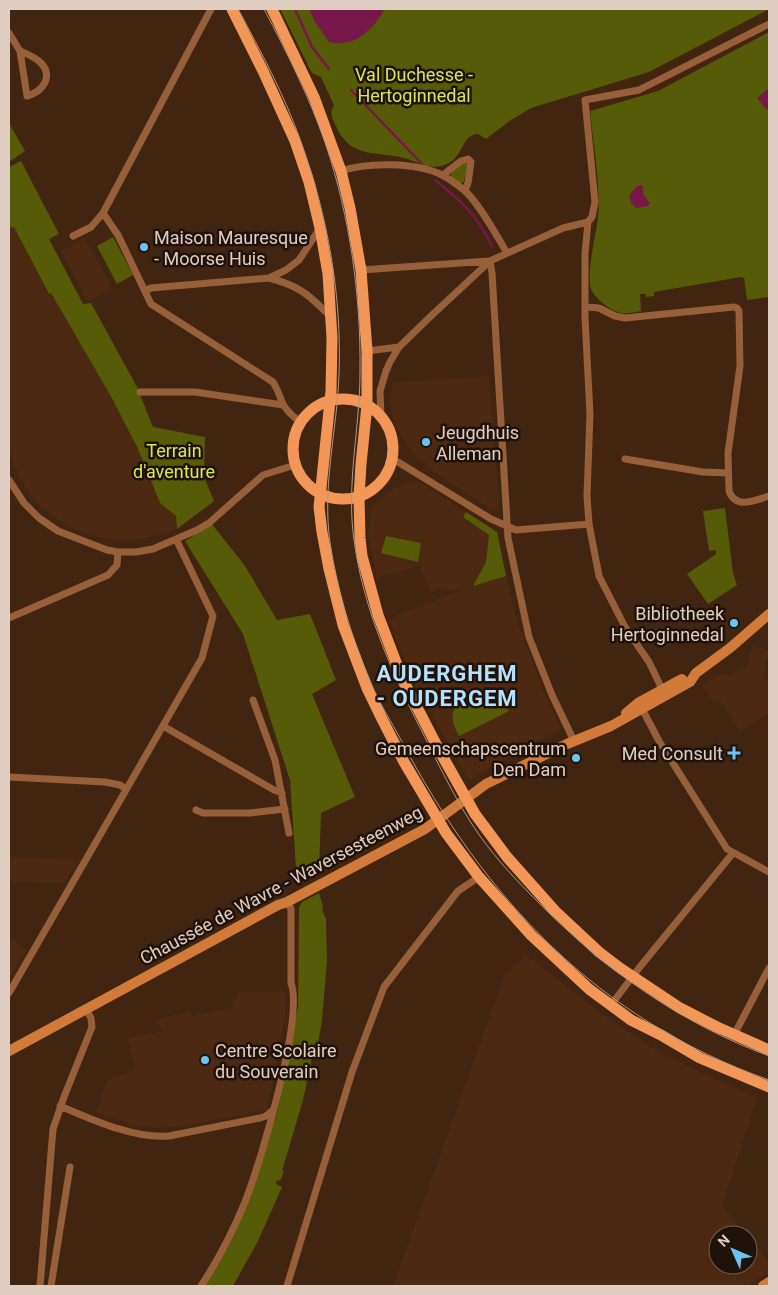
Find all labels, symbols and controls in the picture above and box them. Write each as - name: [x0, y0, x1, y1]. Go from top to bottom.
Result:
- park label: Val Duchesse - Hertoginnedal: [355, 64, 473, 106]
- place label: Maison Mauresque - Moorse Huis: [154, 227, 308, 269]
- marker: Maison Mauresque - Moorse Huis: [138, 241, 150, 253]
- place label: Jeugdhuis Alleman: [436, 422, 519, 464]
- marker: Jeugdhuis Alleman: [420, 436, 432, 448]
- park label: Terrain d'aventure: [133, 440, 215, 482]
- place label: Bibliotheek Hertoginnedal: [611, 603, 725, 645]
- marker: Bibliotheek Hertoginnedal: [728, 617, 740, 629]
- district label: AUDERGHEM - OUDERGEM: [376, 661, 518, 711]
- place label: Gemeenschapscentrum Den Dam: [375, 738, 566, 780]
- place label: Med Consult: [622, 743, 723, 764]
- marker: Med Consult: [727, 746, 741, 760]
- marker: Gemeenschapscentrum Den Dam: [570, 752, 582, 764]
- street label: Chaussée de Wavre - Waversesteenweg: [136, 801, 426, 969]
- place label: Centre Scolaire du Souverain: [215, 1040, 336, 1082]
- marker: Centre Scolaire du Souverain: [199, 1054, 211, 1066]
- north arrow: [708, 1225, 758, 1275]
- text: N: [715, 1232, 733, 1250]

